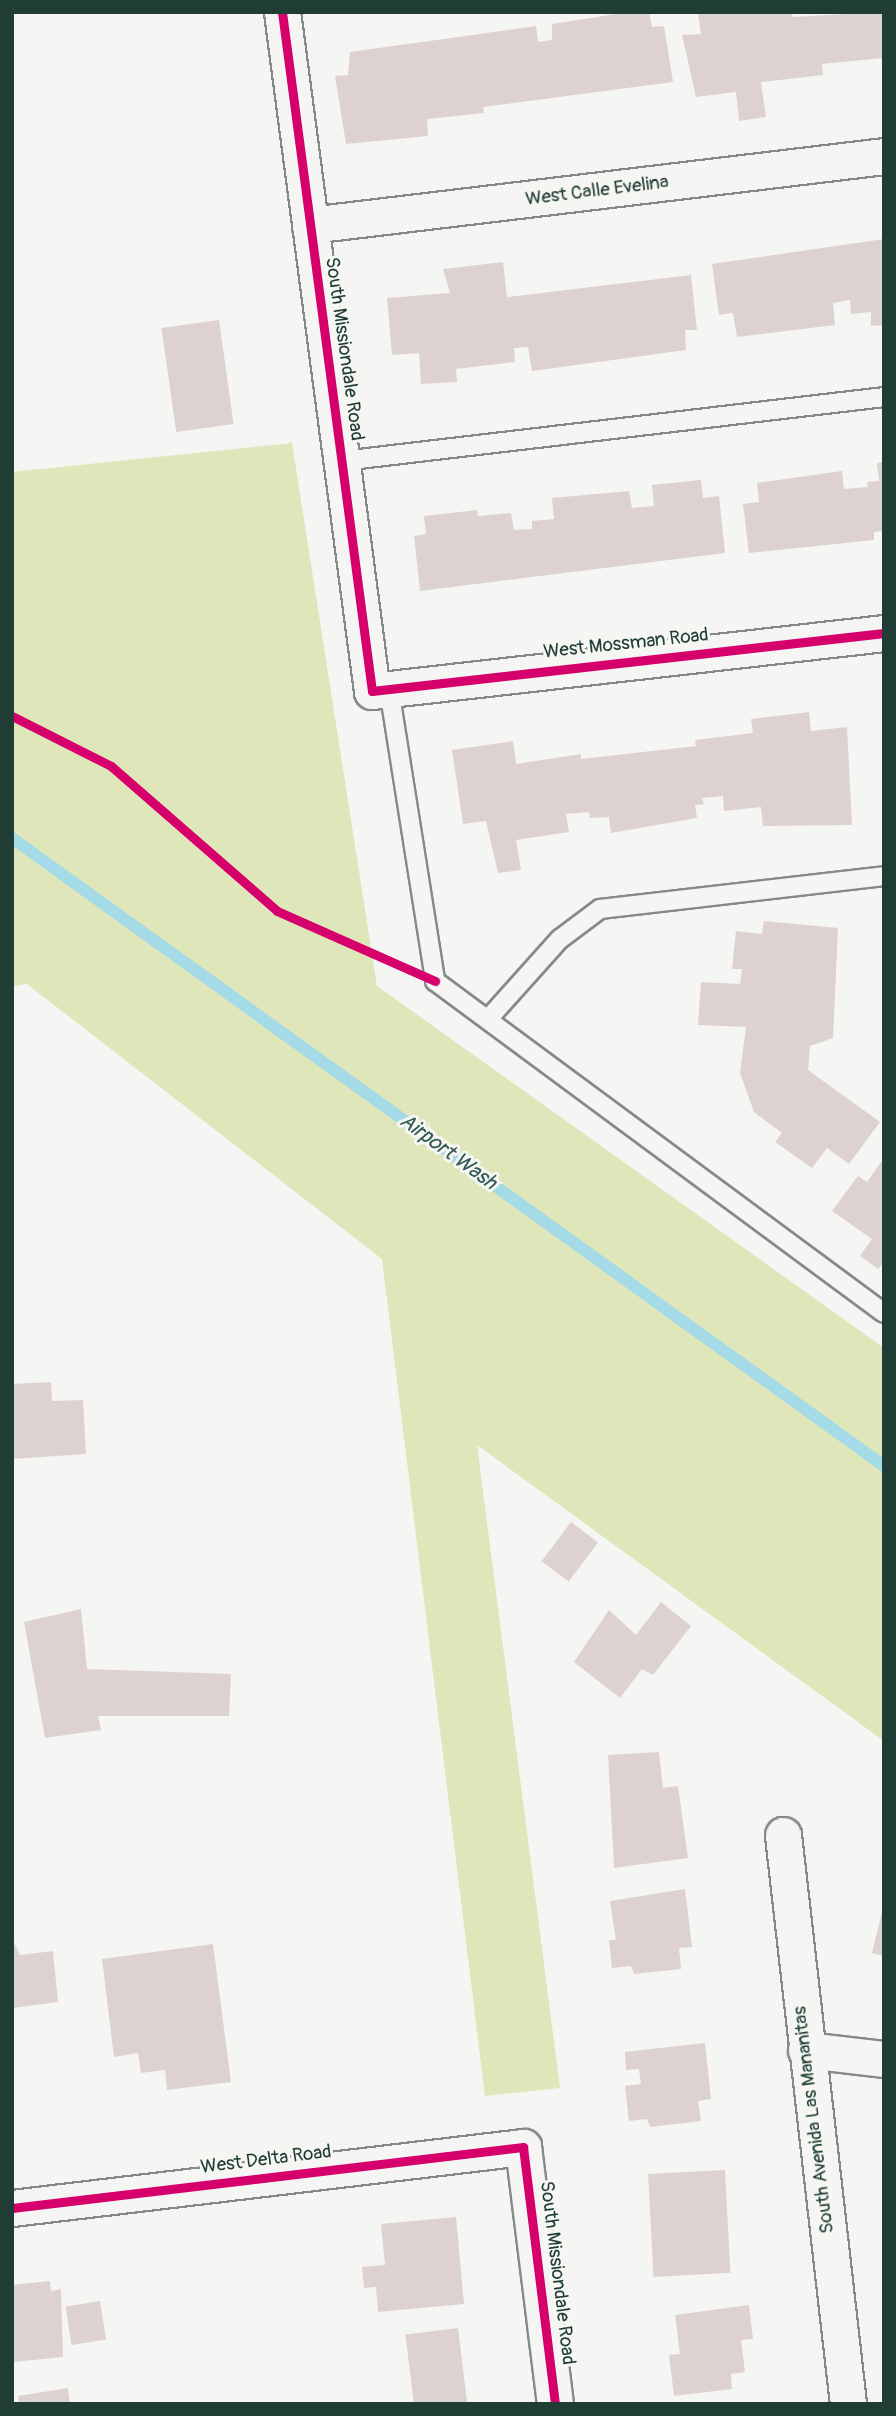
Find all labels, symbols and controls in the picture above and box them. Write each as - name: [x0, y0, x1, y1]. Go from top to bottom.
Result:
- street label: West Calle Evelina: [524, 171, 670, 211]
- street label: South Missiondale Road: [320, 256, 368, 442]
- street label: West Mossman Road: [542, 624, 710, 664]
- water label: Airport Wash: [395, 1108, 501, 1196]
- street label: South Avenida Las Mananitas: [789, 2005, 839, 2235]
- street label: West Delta Road: [199, 2141, 333, 2179]
- street label: South Missiondale Road: [534, 2180, 580, 2366]

